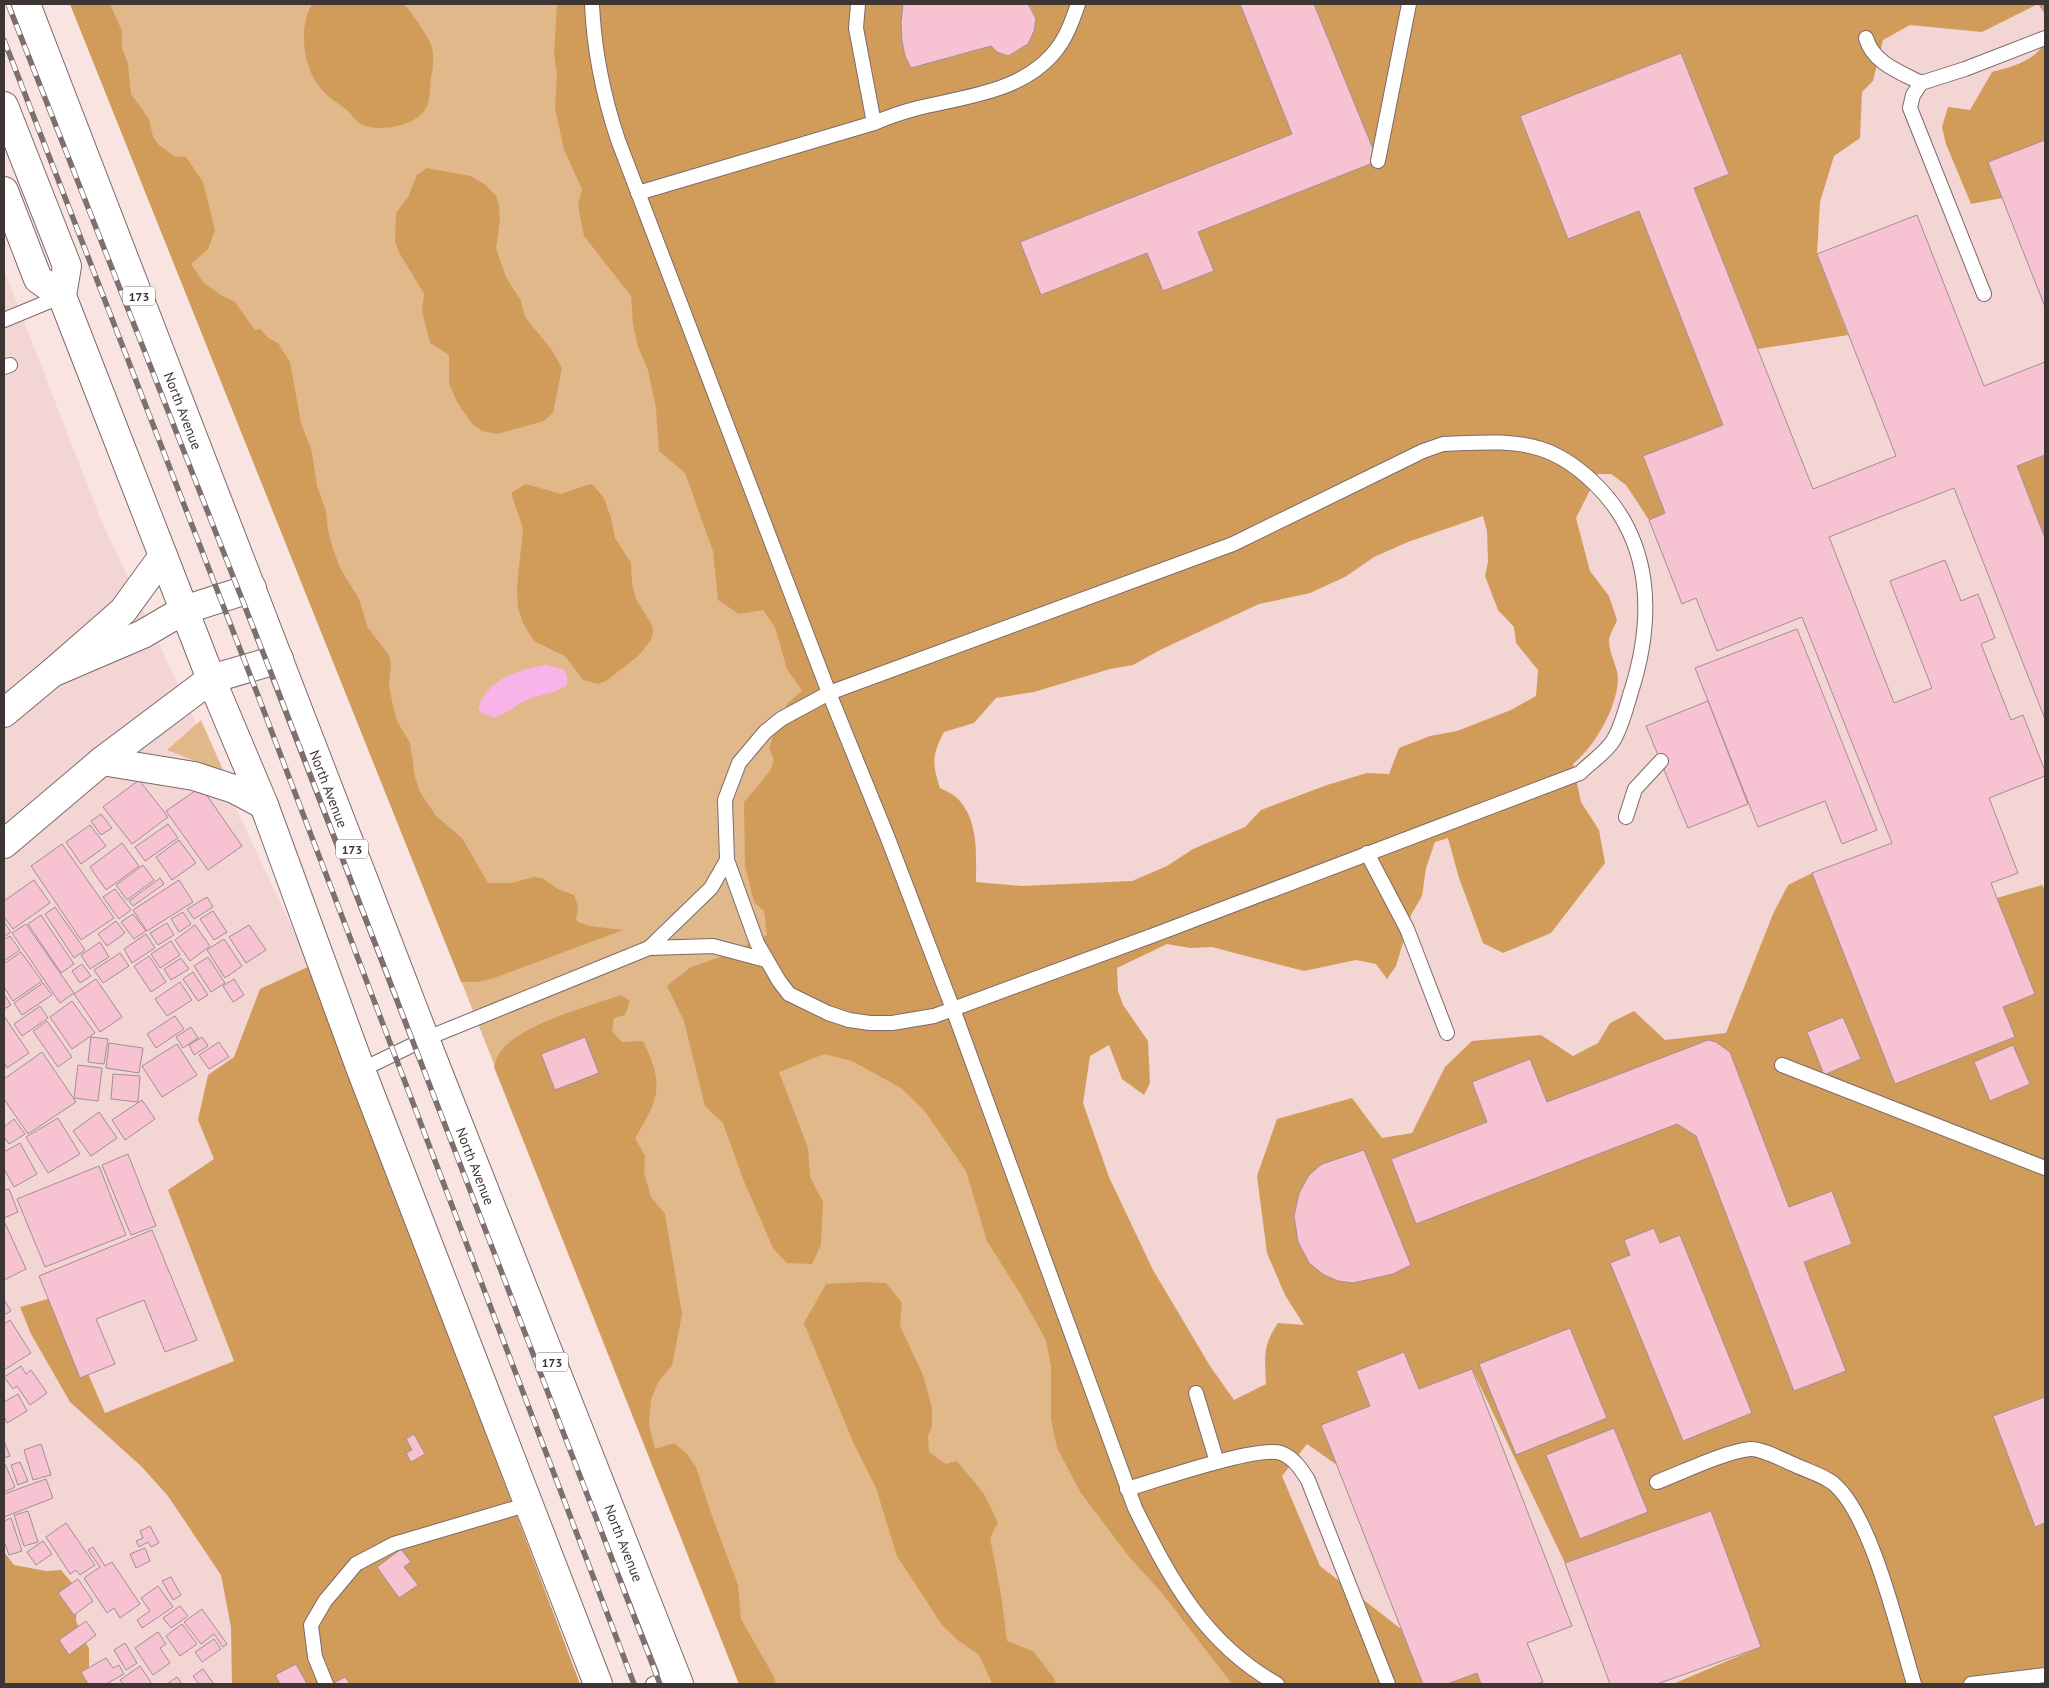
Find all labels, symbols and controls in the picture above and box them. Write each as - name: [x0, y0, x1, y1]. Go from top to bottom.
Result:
- road number: 173: [123, 286, 155, 306]
- street label: North Avenue: [160, 369, 206, 452]
- street label: North Avenue: [305, 747, 352, 830]
- road number: 173: [336, 840, 368, 859]
- street label: North Avenue: [452, 1125, 498, 1208]
- road number: 173: [536, 1352, 568, 1371]
- street label: North Avenue: [600, 1502, 647, 1584]

